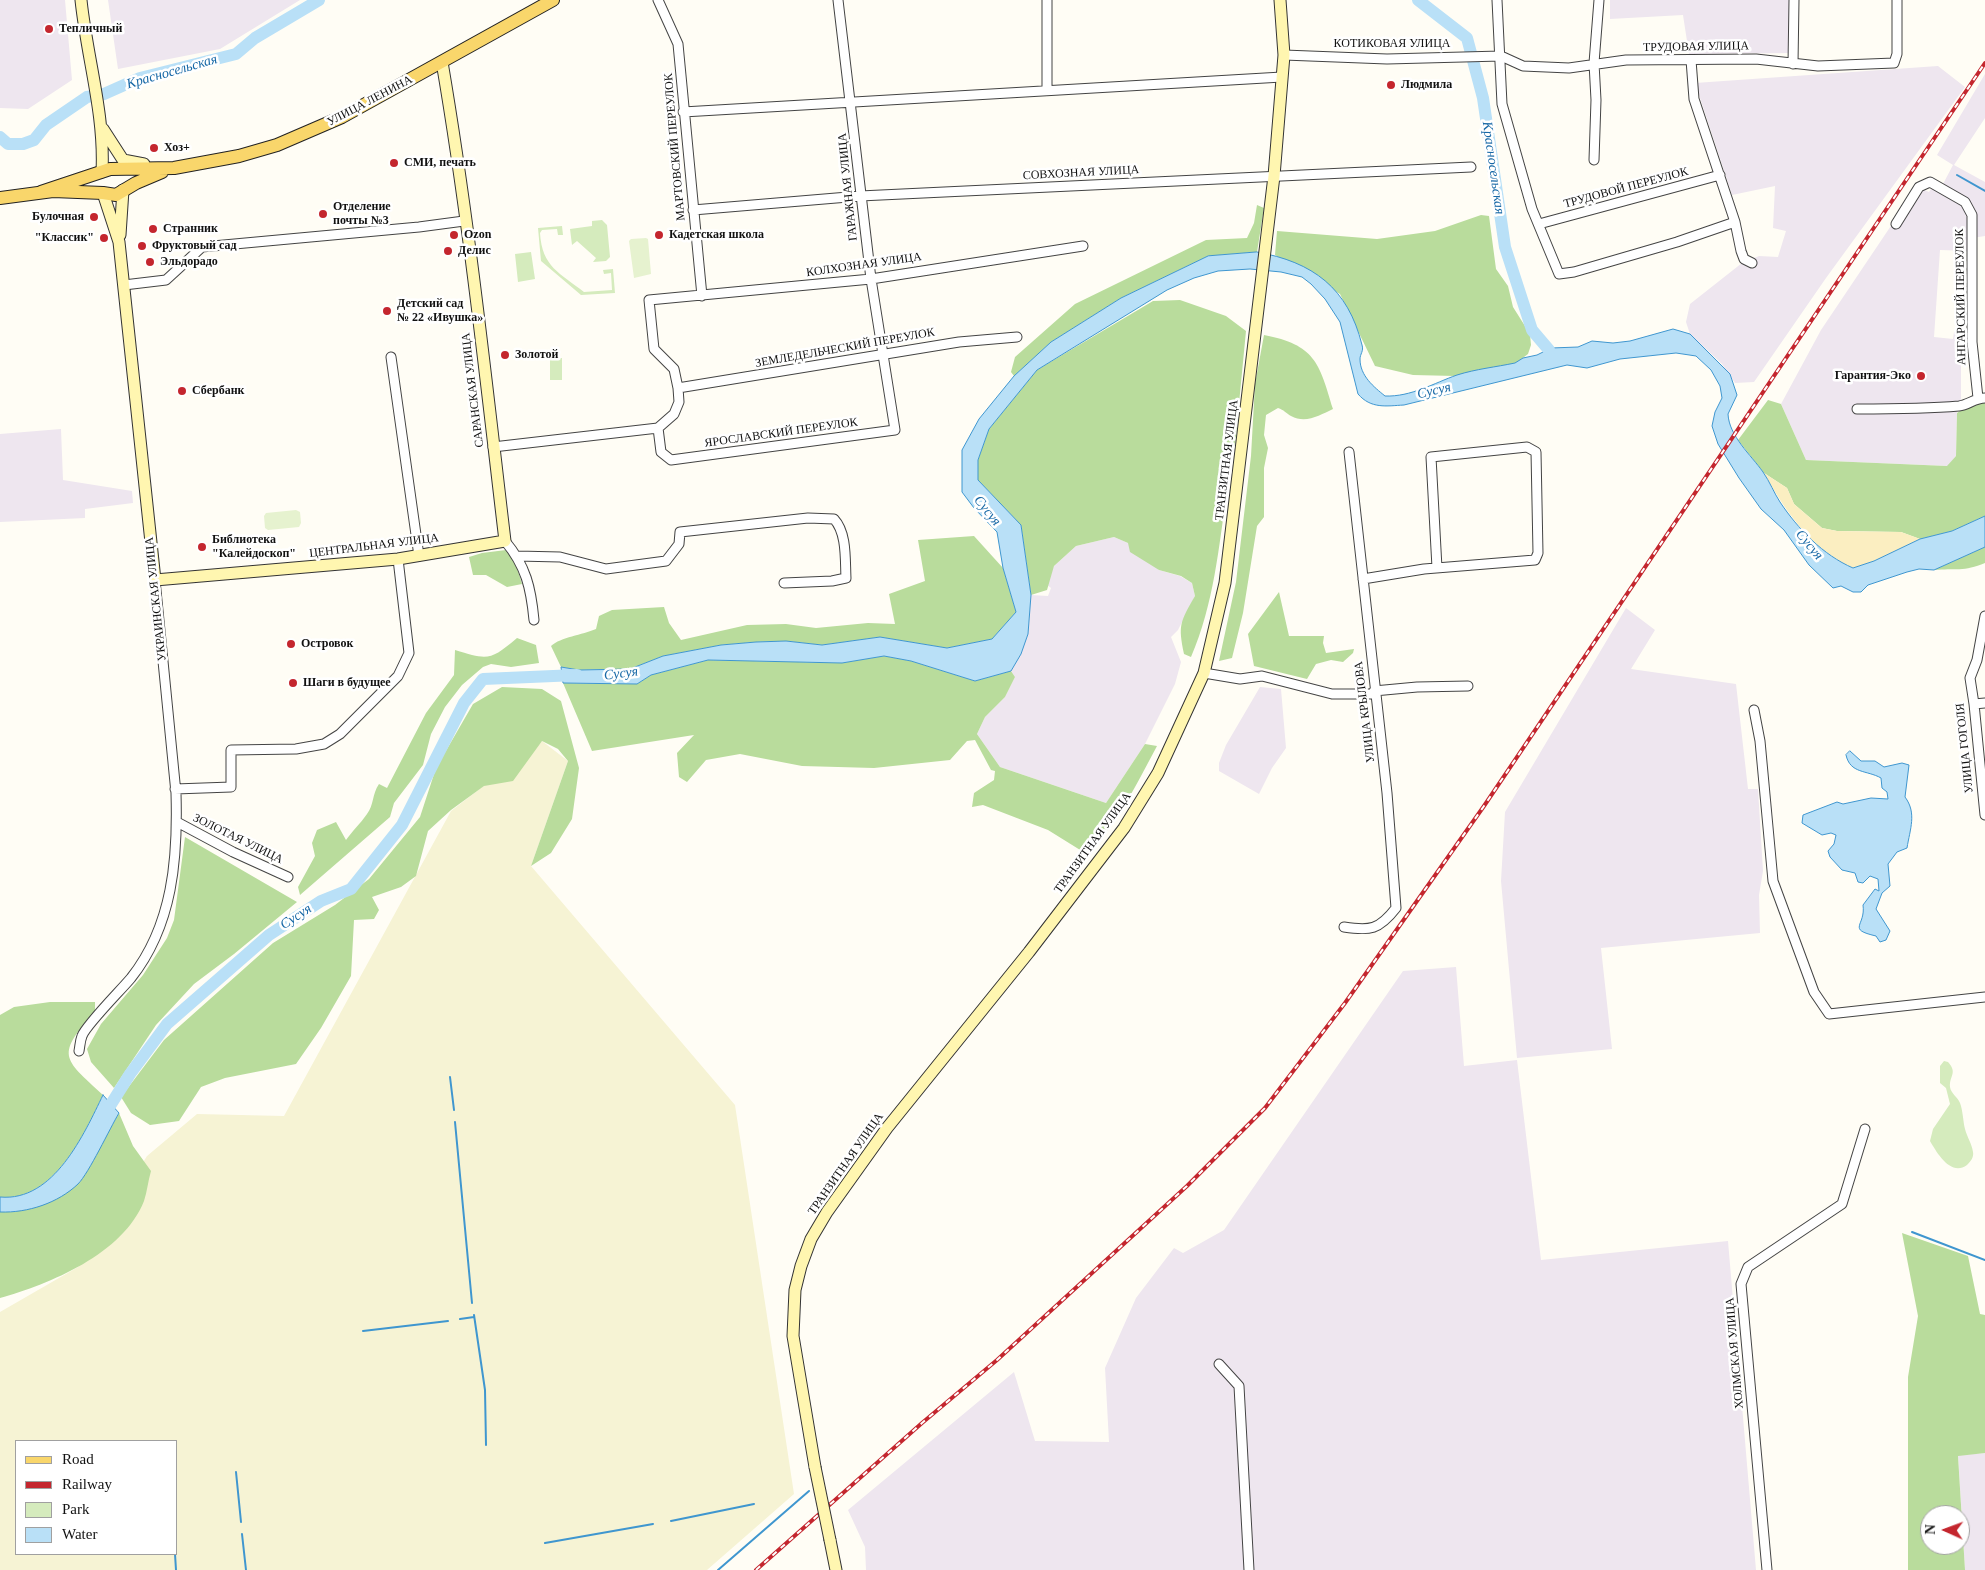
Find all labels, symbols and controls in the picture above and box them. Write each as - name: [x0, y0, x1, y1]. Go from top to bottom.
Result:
- place label: Тепличный: [59, 22, 122, 36]
- marker: Тепличный: [43, 23, 55, 35]
- street label: КОТИКОВАЯ УЛИЦА: [1334, 37, 1450, 51]
- street label: ТРУДОВАЯ УЛИЦА: [1643, 39, 1749, 55]
- water label: Красносельская: [125, 51, 219, 93]
- street label: УЛИЦА ЛЕНИНА: [325, 72, 415, 130]
- street label: МАРТОВСКИЙ ПЕРЕУЛОК: [661, 73, 689, 221]
- place label: Людмила: [1401, 78, 1452, 92]
- marker: Людмила: [1385, 79, 1397, 91]
- water label: Красносельская: [1478, 120, 1508, 216]
- street label: ГАРАЖНАЯ УЛИЦА: [835, 132, 861, 242]
- place label: Хоз+: [164, 141, 190, 155]
- marker: Хоз+: [148, 142, 160, 154]
- place label: СМИ, печать: [404, 156, 476, 170]
- marker: СМИ, печать: [388, 157, 400, 169]
- street label: СОВХОЗНАЯ УЛИЦА: [1022, 163, 1140, 183]
- street label: ТРУДОВОЙ ПЕРЕУЛОК: [1562, 164, 1690, 212]
- place label: Отделение почты №3: [333, 200, 391, 228]
- marker: Отделение почты №3: [317, 208, 329, 220]
- place label: Булочная: [32, 210, 84, 224]
- marker: Булочная: [88, 211, 100, 223]
- place label: Странник: [163, 222, 218, 236]
- marker: Странник: [147, 223, 159, 235]
- place label: Ozon: [464, 228, 491, 242]
- place label: Кадетская школа: [669, 228, 764, 242]
- marker: Ozon: [448, 229, 460, 241]
- marker: Кадетская школа: [653, 229, 665, 241]
- street label: АНГАРСКИЙ ПЕРЕУЛОК: [1953, 229, 1969, 365]
- place label: "Классик": [35, 231, 94, 245]
- marker: "Классик": [98, 232, 110, 244]
- place label: Фруктовый сад: [152, 239, 236, 253]
- marker: Фруктовый сад: [136, 240, 148, 252]
- place label: Делис: [458, 244, 491, 258]
- marker: Делис: [442, 245, 454, 257]
- street label: КОЛХОЗНАЯ УЛИЦА: [805, 250, 923, 280]
- place label: Эльдорадо: [160, 255, 218, 269]
- marker: Эльдорадо: [144, 256, 156, 268]
- place label: Детский сад № 22 «Ивушка»: [397, 297, 483, 325]
- marker: Детский сад № 22 «Ивушка»: [381, 305, 393, 317]
- street label: ЗЕМЛЕДЕЛЬЧЕСКИЙ ПЕРЕУЛОК: [754, 325, 936, 371]
- street label: САРАНСКАЯ УЛИЦА: [459, 332, 487, 448]
- place label: Золотой: [515, 348, 558, 362]
- marker: Золотой: [499, 349, 511, 361]
- place label: Гарантия-Эко: [1835, 369, 1911, 383]
- marker: Гарантия-Эко: [1915, 370, 1927, 382]
- water label: Сусуя: [1415, 379, 1453, 403]
- place label: Сбербанк: [192, 384, 244, 398]
- marker: Сбербанк: [176, 385, 188, 397]
- street label: ТРАНЗИТНАЯ УЛИЦА: [1212, 399, 1242, 521]
- street label: ЯРОСЛАВСКИЙ ПЕРЕУЛОК: [704, 415, 858, 451]
- water label: Сусуя: [970, 492, 1004, 530]
- water label: Сусуя: [1792, 527, 1826, 563]
- street label: ЦЕНТРАЛЬНАЯ УЛИЦА: [308, 531, 440, 561]
- place label: Библиотека "Калейдоскоп": [212, 533, 296, 561]
- street label: УКРАИНСКАЯ УЛИЦА: [142, 536, 170, 662]
- marker: Библиотека "Калейдоскоп": [196, 541, 208, 553]
- place label: Островок: [301, 637, 353, 651]
- marker: Островок: [285, 638, 297, 650]
- street label: УЛИЦА КРЫЛОВА: [1352, 660, 1378, 764]
- water label: Сусуя: [603, 664, 639, 684]
- place label: Шаги в будущее: [303, 676, 391, 690]
- marker: Шаги в будущее: [287, 677, 299, 689]
- street label: УЛИЦА ГОГОЛЯ: [1953, 702, 1977, 794]
- street label: ТРАНЗИТНАЯ УЛИЦА: [1051, 790, 1135, 896]
- street label: ЗОЛОТАЯ УЛИЦА: [191, 811, 285, 867]
- water label: Сусуя: [277, 901, 315, 933]
- street label: ТРАНЗИТНАЯ УЛИЦА: [805, 1110, 887, 1218]
- street label: ХОЛМСКАЯ УЛИЦА: [1723, 1297, 1747, 1409]
- legend: [15, 1440, 178, 1555]
- text: Road: [62, 1451, 94, 1467]
- text: Railway: [62, 1476, 112, 1492]
- text: Park: [62, 1501, 90, 1517]
- north arrow: [1920, 1505, 1970, 1555]
- text: N: [1923, 1524, 1938, 1535]
- text: Water: [62, 1526, 97, 1542]

